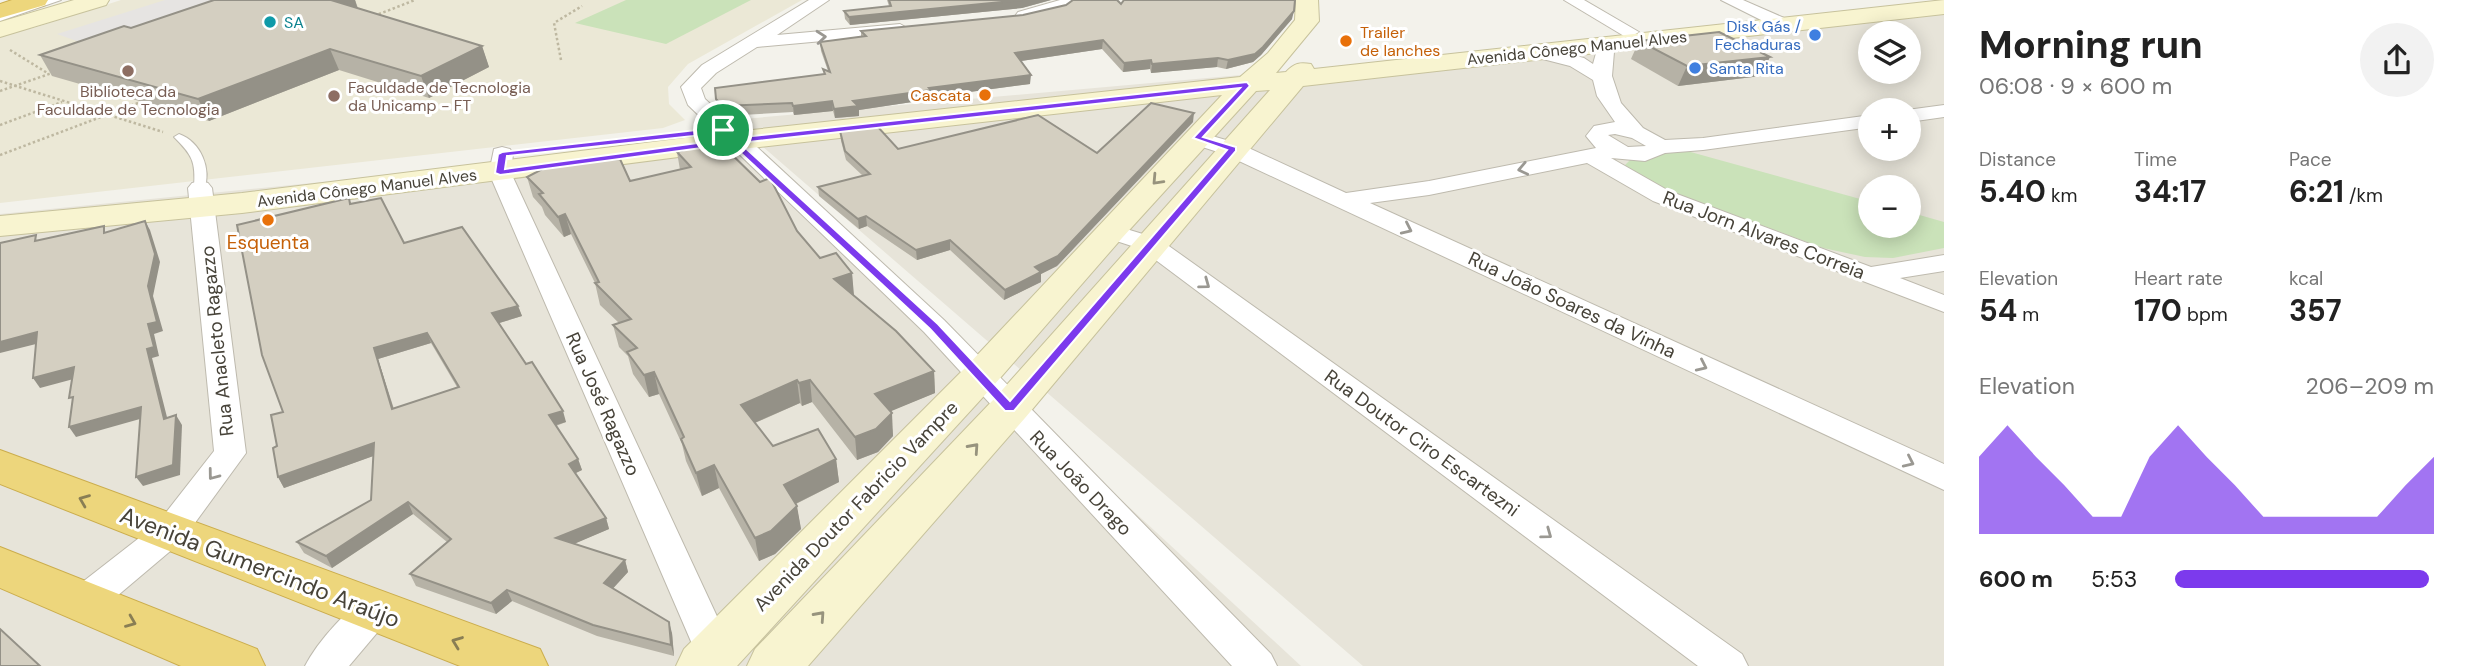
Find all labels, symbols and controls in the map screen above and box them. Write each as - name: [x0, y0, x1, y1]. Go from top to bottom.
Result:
- place label: SA: [284, 12, 304, 33]
- marker: SA: [262, 14, 278, 30]
- place label: Disk Gás / Fechaduras: [1715, 16, 1801, 55]
- text: Morning run: [1979, 20, 2203, 70]
- map controls: [1858, 21, 1921, 238]
- button: layers: [1858, 21, 1921, 84]
- place label: Trailer de lanches: [1360, 22, 1440, 61]
- button: share: [2360, 23, 2434, 97]
- street label: Avenida Cônego Manuel Alves: [1466, 26, 1688, 70]
- marker: Disk Gás / Fechaduras: [1807, 27, 1823, 43]
- one-way arrow: [815, 30, 826, 45]
- marker: Trailer de lanches: [1338, 33, 1354, 49]
- place label: Santa Rita: [1709, 58, 1784, 79]
- marker: Santa Rita: [1687, 60, 1703, 76]
- marker: Biblioteca da Faculdade de Tecnologia: [120, 63, 136, 79]
- text: 06:08 · 9 × 600 m: [1979, 71, 2172, 101]
- place label: Faculdade de Tecnologia da Unicamp - FT: [348, 77, 531, 116]
- place label: Biblioteca da Faculdade de Tecnologia: [37, 81, 219, 120]
- place label: Cascata: [910, 85, 971, 106]
- marker: Cascata: [977, 87, 993, 103]
- marker: Faculdade de Tecnologia da Unicamp - FT: [326, 88, 342, 104]
- button: +: [1858, 98, 1921, 161]
- pin: [693, 100, 753, 160]
- icon: arrive: [704, 111, 742, 149]
- text: Distance: [1979, 147, 2056, 172]
- text: Time: [2134, 147, 2177, 172]
- text: Pace: [2289, 147, 2332, 172]
- one-way arrow: [1517, 160, 1529, 175]
- street label: Avenida Cônego Manuel Alves: [256, 164, 478, 212]
- one-way arrow: [1153, 172, 1166, 185]
- text: 5.40: [1979, 172, 2046, 211]
- text: 34:17: [2134, 172, 2206, 211]
- text: 6:21: [2289, 172, 2344, 211]
- button: −: [1858, 175, 1921, 238]
- text: km: [2046, 183, 2077, 208]
- text: /km: [2344, 183, 2383, 208]
- street label: Rua Jorn Alvares Correia: [1659, 185, 1869, 285]
- marker: Esquenta: [260, 212, 276, 228]
- one-way arrow: [1400, 221, 1412, 235]
- place label: Esquenta: [227, 230, 309, 255]
- street label: Rua Anacleto Ragazzo: [195, 244, 239, 438]
- street label: Rua João Soares da Vinha: [1464, 246, 1680, 364]
- text: Elevation: [1979, 266, 2058, 291]
- text: Heart rate: [2134, 266, 2223, 291]
- text: kcal: [2289, 266, 2323, 291]
- one-way arrow: [1197, 276, 1210, 288]
- text: 54: [1979, 291, 2017, 330]
- text: 170: [2134, 291, 2182, 330]
- text: 357: [2289, 291, 2342, 330]
- text: m: [2017, 302, 2039, 327]
- text: bpm: [2182, 302, 2228, 327]
- street label: Rua José Ragazzo: [560, 328, 646, 480]
- one-way arrow: [1695, 358, 1707, 372]
- street label: Rua Doutor Ciro Escartezni: [1320, 364, 1524, 522]
- text: Elevation: [1979, 371, 2075, 401]
- text: 206–209 m: [2306, 371, 2434, 401]
- street label: Avenida Doutor Fabricio Vampre: [748, 395, 964, 617]
- street label: Rua João Drago: [1024, 425, 1138, 541]
- one-way arrow: [966, 443, 978, 456]
- one-way arrow: [1902, 453, 1914, 467]
- one-way arrow: [209, 467, 222, 480]
- one-way arrow: [79, 495, 91, 509]
- street label: Avenida Gumercindo Araújo: [116, 500, 404, 634]
- one-way arrow: [1539, 525, 1552, 538]
- text: 600 m: [1979, 564, 2053, 594]
- text: 5:53: [2091, 564, 2137, 594]
- one-way arrow: [812, 611, 825, 624]
- one-way arrow: [124, 613, 136, 627]
- one-way arrow: [451, 636, 464, 650]

